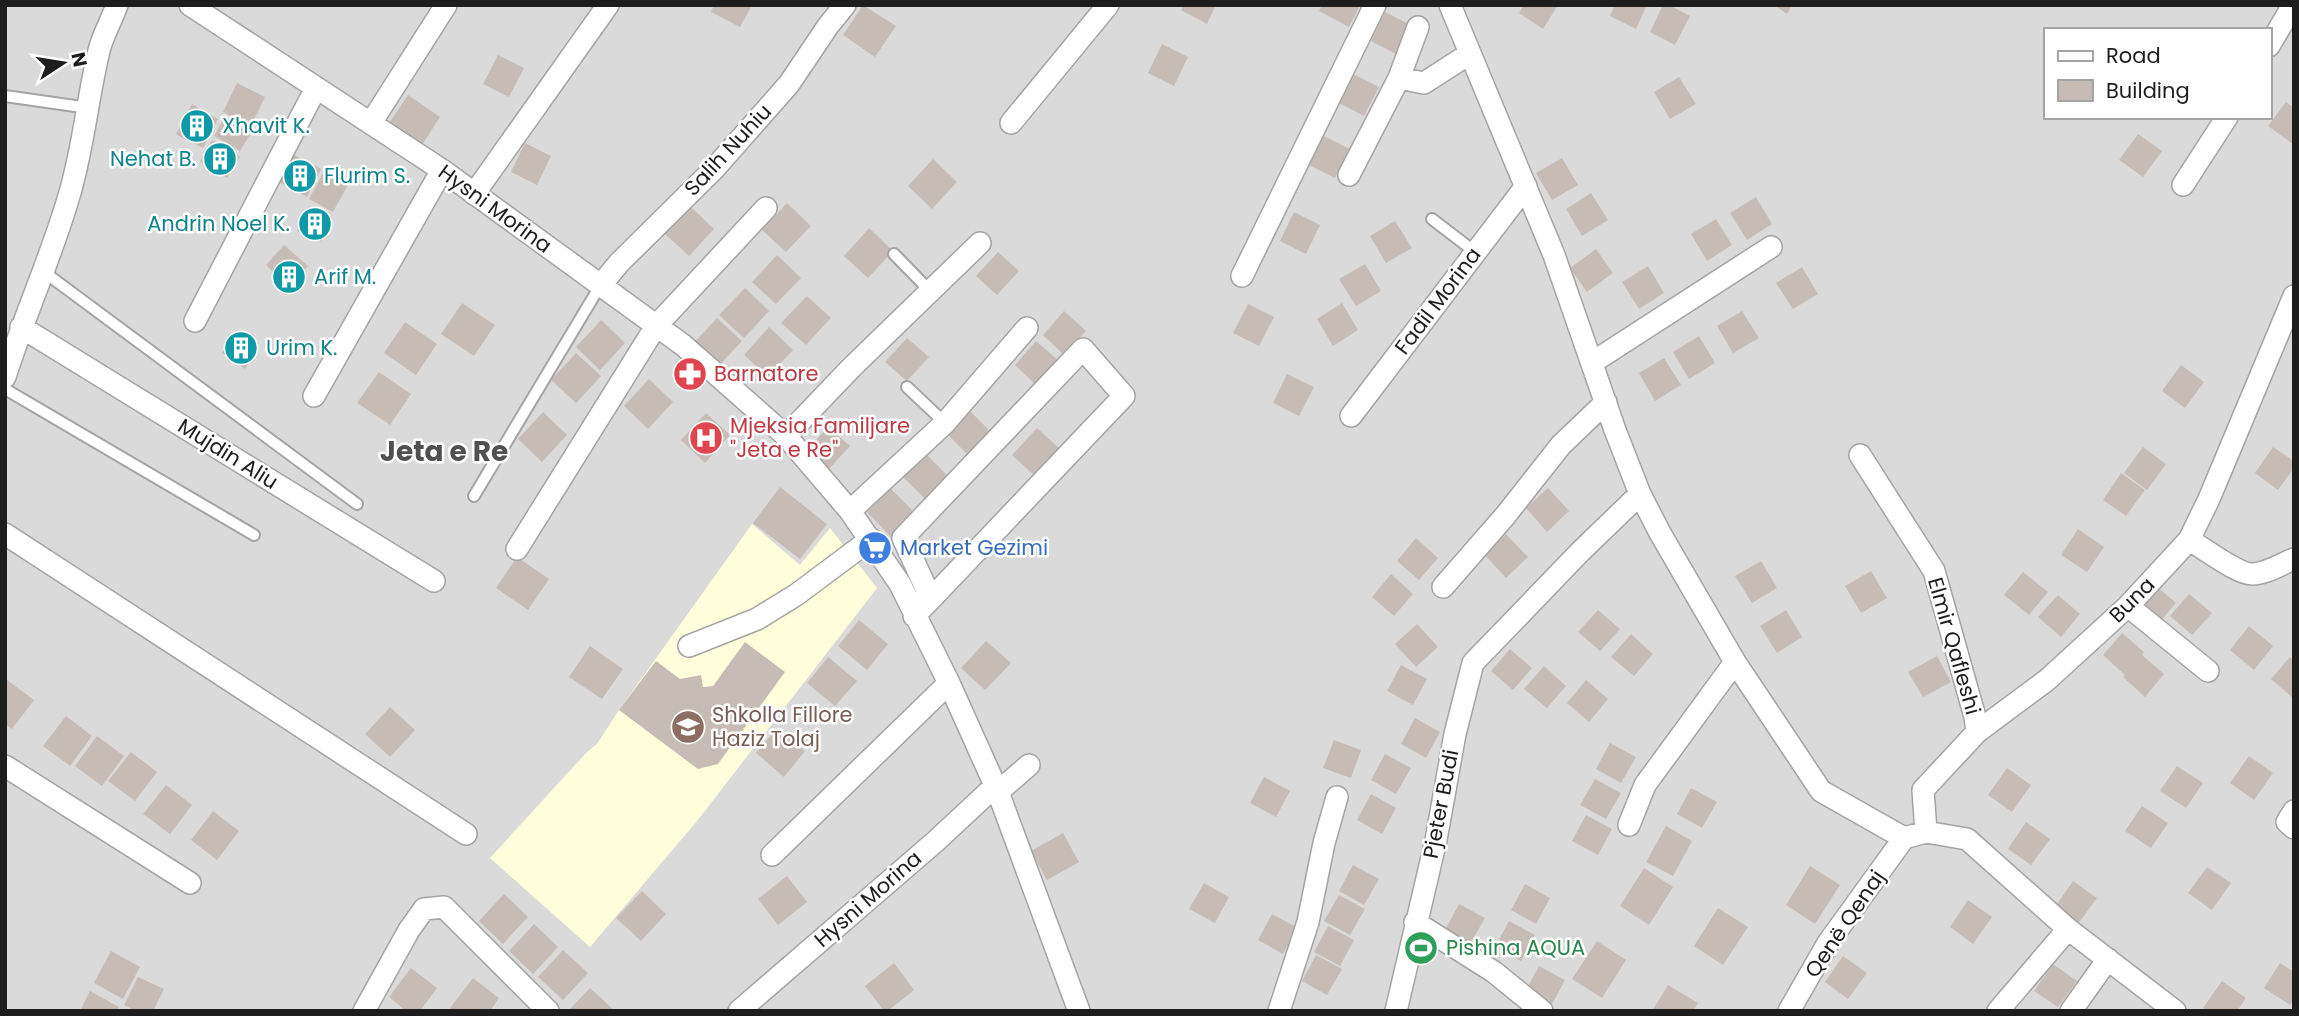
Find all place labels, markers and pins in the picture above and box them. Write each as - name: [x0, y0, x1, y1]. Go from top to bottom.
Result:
- building icon: Xhavit K.: [178, 107, 216, 145]
- place label: Xhavit K.: [222, 111, 310, 140]
- building icon: Nehat B.: [201, 140, 239, 178]
- place label: Nehat B.: [110, 144, 196, 173]
- building icon: Flurim S.: [281, 157, 319, 195]
- place label: Flurim S.: [324, 161, 410, 190]
- building icon: Andrin Noel K.: [296, 205, 334, 243]
- place label: Andrin Noel K.: [147, 209, 290, 238]
- building icon: Arif M.: [270, 258, 308, 296]
- place label: Arif M.: [314, 262, 376, 291]
- building icon: Urim K.: [222, 329, 260, 367]
- place label: Urim K.: [266, 333, 337, 362]
- pharmacy icon: Barnatore: [671, 355, 709, 393]
- place label: Barnatore: [714, 359, 818, 388]
- place label: Mjeksia Familjare "Jeta e Re": [730, 411, 910, 464]
- hospital icon: Mjeksia Familjare "Jeta e Re": [687, 419, 725, 457]
- supermarket icon: Market Gezimi: [856, 529, 894, 567]
- place label: Market Gezimi: [900, 533, 1048, 562]
- place label: Shkolla Fillore Haziz Tolaj: [712, 700, 853, 753]
- school or university icon: Shkolla Fillore Haziz Tolaj: [669, 708, 707, 746]
- sports icon: Pishina AQUA: [1402, 929, 1440, 967]
- place label: Pishina AQUA: [1446, 933, 1585, 962]

